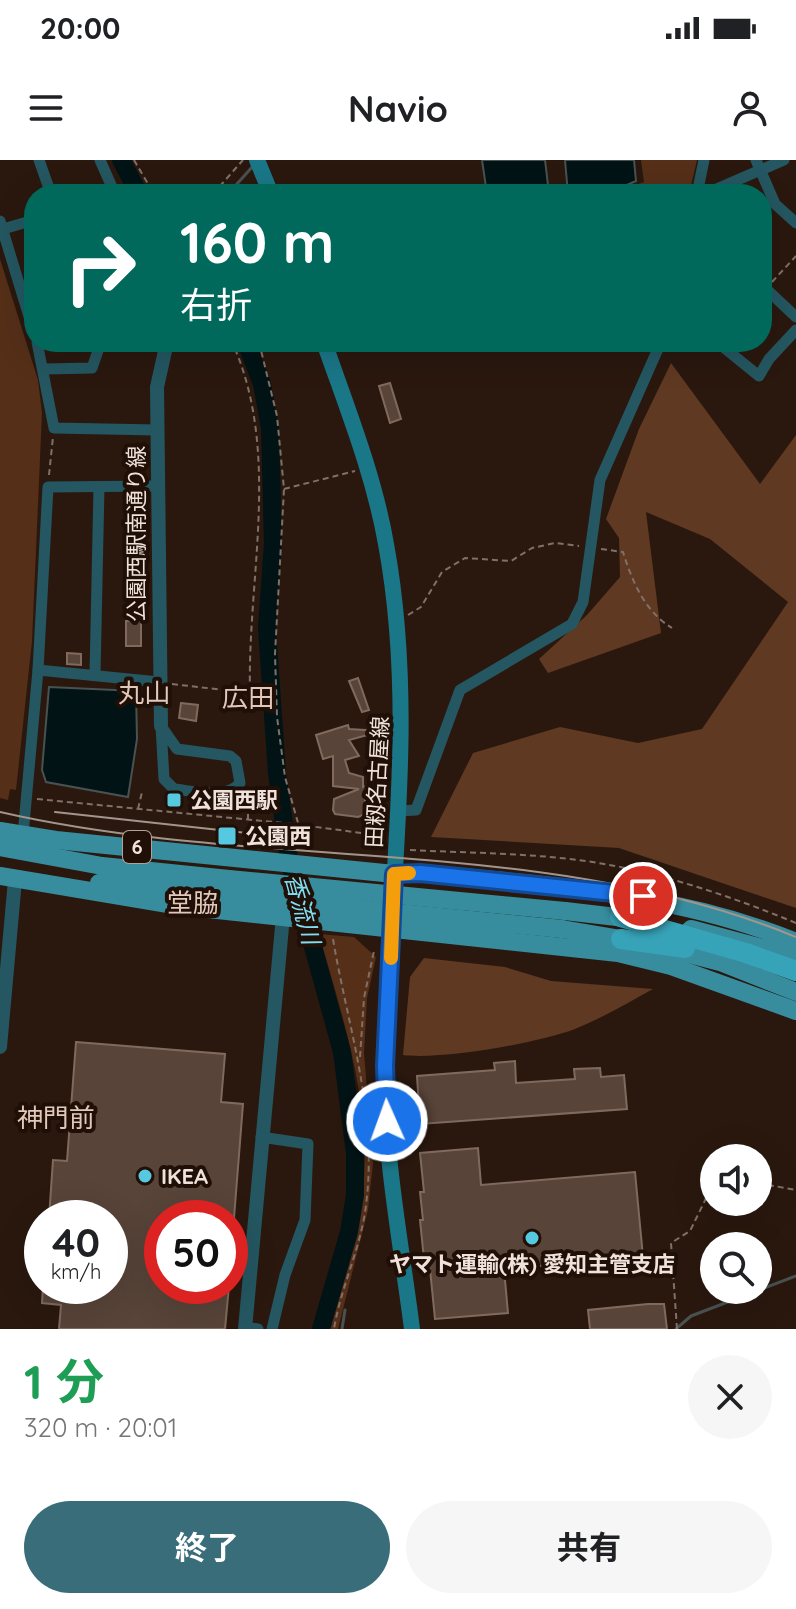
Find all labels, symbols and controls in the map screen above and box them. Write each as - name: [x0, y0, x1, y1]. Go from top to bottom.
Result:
- text: 20:00: [40, 9, 121, 47]
- icon: menu: [24, 86, 68, 130]
- text: Navio: [348, 86, 448, 131]
- icon: person: [728, 86, 772, 130]
- text: 160 m: [180, 207, 334, 277]
- icon: right: [48, 216, 152, 320]
- text: 右折: [180, 282, 252, 327]
- street label: 公園西駅南通り線: [122, 446, 150, 622]
- district label: 丸山: [118, 676, 170, 709]
- district label: 広田: [222, 681, 274, 714]
- street label: 田籾名古屋線: [360, 715, 394, 849]
- place label: 公園西駅: [190, 786, 278, 814]
- marker: 公園西駅: [165, 791, 183, 809]
- place label: 公園西: [245, 822, 311, 850]
- marker: 公園西: [216, 825, 238, 847]
- road number: 6: [123, 831, 151, 863]
- pin: [609, 862, 677, 930]
- water label: 香流川: [279, 870, 328, 950]
- icon: arrive: [621, 874, 665, 918]
- district label: 堂脇: [167, 886, 219, 919]
- position arrow: [345, 1079, 429, 1163]
- district label: 神門前: [17, 1101, 95, 1134]
- map controls: [700, 1144, 772, 1304]
- button: sound: [700, 1144, 772, 1216]
- place label: IKEA: [161, 1162, 208, 1190]
- marker: IKEA: [136, 1167, 154, 1185]
- speed limit sign: 50: [144, 1200, 248, 1304]
- text: 40: [52, 1217, 100, 1267]
- marker: ヤマト運輸(株) 愛知主管支店: [523, 1229, 541, 1247]
- button: search: [700, 1232, 772, 1304]
- place label: ヤマト運輸(株) 愛知主管支店: [389, 1250, 675, 1278]
- text: km/h: [51, 1259, 101, 1284]
- text: 1 分: [24, 1351, 104, 1411]
- button: close: [688, 1355, 772, 1439]
- text: 320 m · 20:01: [24, 1411, 177, 1444]
- button: 終了: [24, 1501, 390, 1593]
- button: 共有: [406, 1501, 772, 1593]

